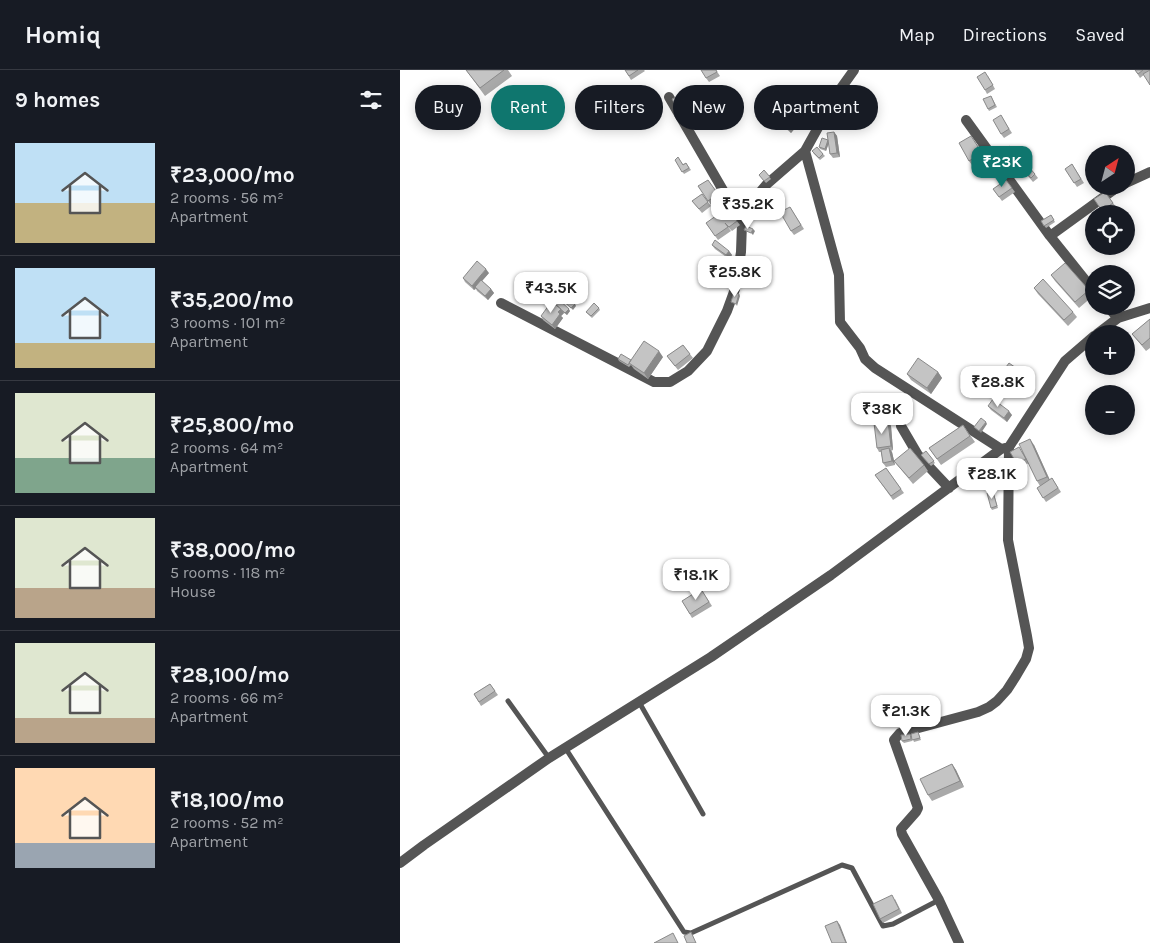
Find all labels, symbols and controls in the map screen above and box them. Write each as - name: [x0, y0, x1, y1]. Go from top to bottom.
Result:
- text: Homiq: [25, 21, 101, 49]
- text: Map: [899, 24, 935, 46]
- text: Directions: [963, 24, 1047, 46]
- text: Saved: [1075, 24, 1125, 46]
- chip: Buy: [415, 85, 481, 130]
- chip: Rent: [491, 85, 565, 130]
- chip: Filters: [575, 85, 663, 130]
- chip: New: [673, 85, 744, 130]
- chip: Apartment: [754, 85, 878, 130]
- icon: filters: [357, 86, 385, 114]
- text: 9 homes: [15, 88, 100, 112]
- north arrow: [1085, 145, 1135, 195]
- map controls: [1085, 145, 1135, 435]
- pin: ₹23K: [972, 146, 1032, 188]
- text: ₹23K: [982, 152, 1022, 171]
- icon: home: [55, 163, 115, 223]
- text: ₹23,000/mo: [170, 163, 295, 187]
- text: 2 rooms · 56 m²: [170, 188, 284, 207]
- pin: ₹35.2K: [707, 188, 789, 230]
- text: ₹35.2K: [722, 194, 774, 213]
- button: locate: [1085, 205, 1135, 255]
- text: Apartment: [170, 207, 248, 226]
- pin: ₹25.8K: [694, 256, 776, 298]
- text: ₹25.8K: [709, 262, 761, 281]
- button: layers: [1085, 265, 1135, 315]
- pin: ₹43.5K: [510, 272, 592, 314]
- text: ₹43.5K: [525, 278, 577, 297]
- icon: home: [55, 288, 115, 348]
- text: ₹35,200/mo: [170, 288, 294, 312]
- text: 3 rooms · 101 m²: [170, 313, 286, 332]
- button: +: [1085, 325, 1135, 375]
- text: Apartment: [170, 332, 248, 351]
- pin: ₹28.8K: [957, 366, 1039, 408]
- text: ₹28.8K: [971, 372, 1025, 391]
- button: −: [1085, 385, 1135, 435]
- pin: ₹38K: [852, 392, 912, 435]
- text: ₹38K: [862, 399, 902, 418]
- icon: home: [55, 413, 115, 473]
- text: ₹25,800/mo: [170, 413, 294, 437]
- text: 2 rooms · 64 m²: [170, 438, 283, 457]
- text: Apartment: [170, 457, 248, 476]
- pin: ₹28.1K: [951, 458, 1033, 500]
- text: ₹28.1K: [968, 464, 1016, 483]
- icon: home: [55, 538, 115, 598]
- text: ₹38,000/mo: [170, 538, 296, 562]
- pin: ₹18.1K: [655, 558, 737, 601]
- text: 5 rooms · 118 m²: [170, 563, 286, 582]
- text: ₹18.1K: [674, 565, 718, 584]
- text: House: [170, 582, 216, 601]
- icon: home: [55, 663, 115, 723]
- text: ₹28,100/mo: [170, 663, 289, 687]
- text: 2 rooms · 66 m²: [170, 688, 284, 707]
- pin: ₹21.3K: [865, 694, 947, 737]
- text: ₹21.3K: [882, 701, 930, 720]
- text: Apartment: [170, 707, 248, 726]
- icon: home: [55, 788, 115, 848]
- text: ₹18,100/mo: [170, 788, 284, 812]
- text: 2 rooms · 52 m²: [170, 813, 284, 832]
- text: Apartment: [170, 832, 248, 851]

